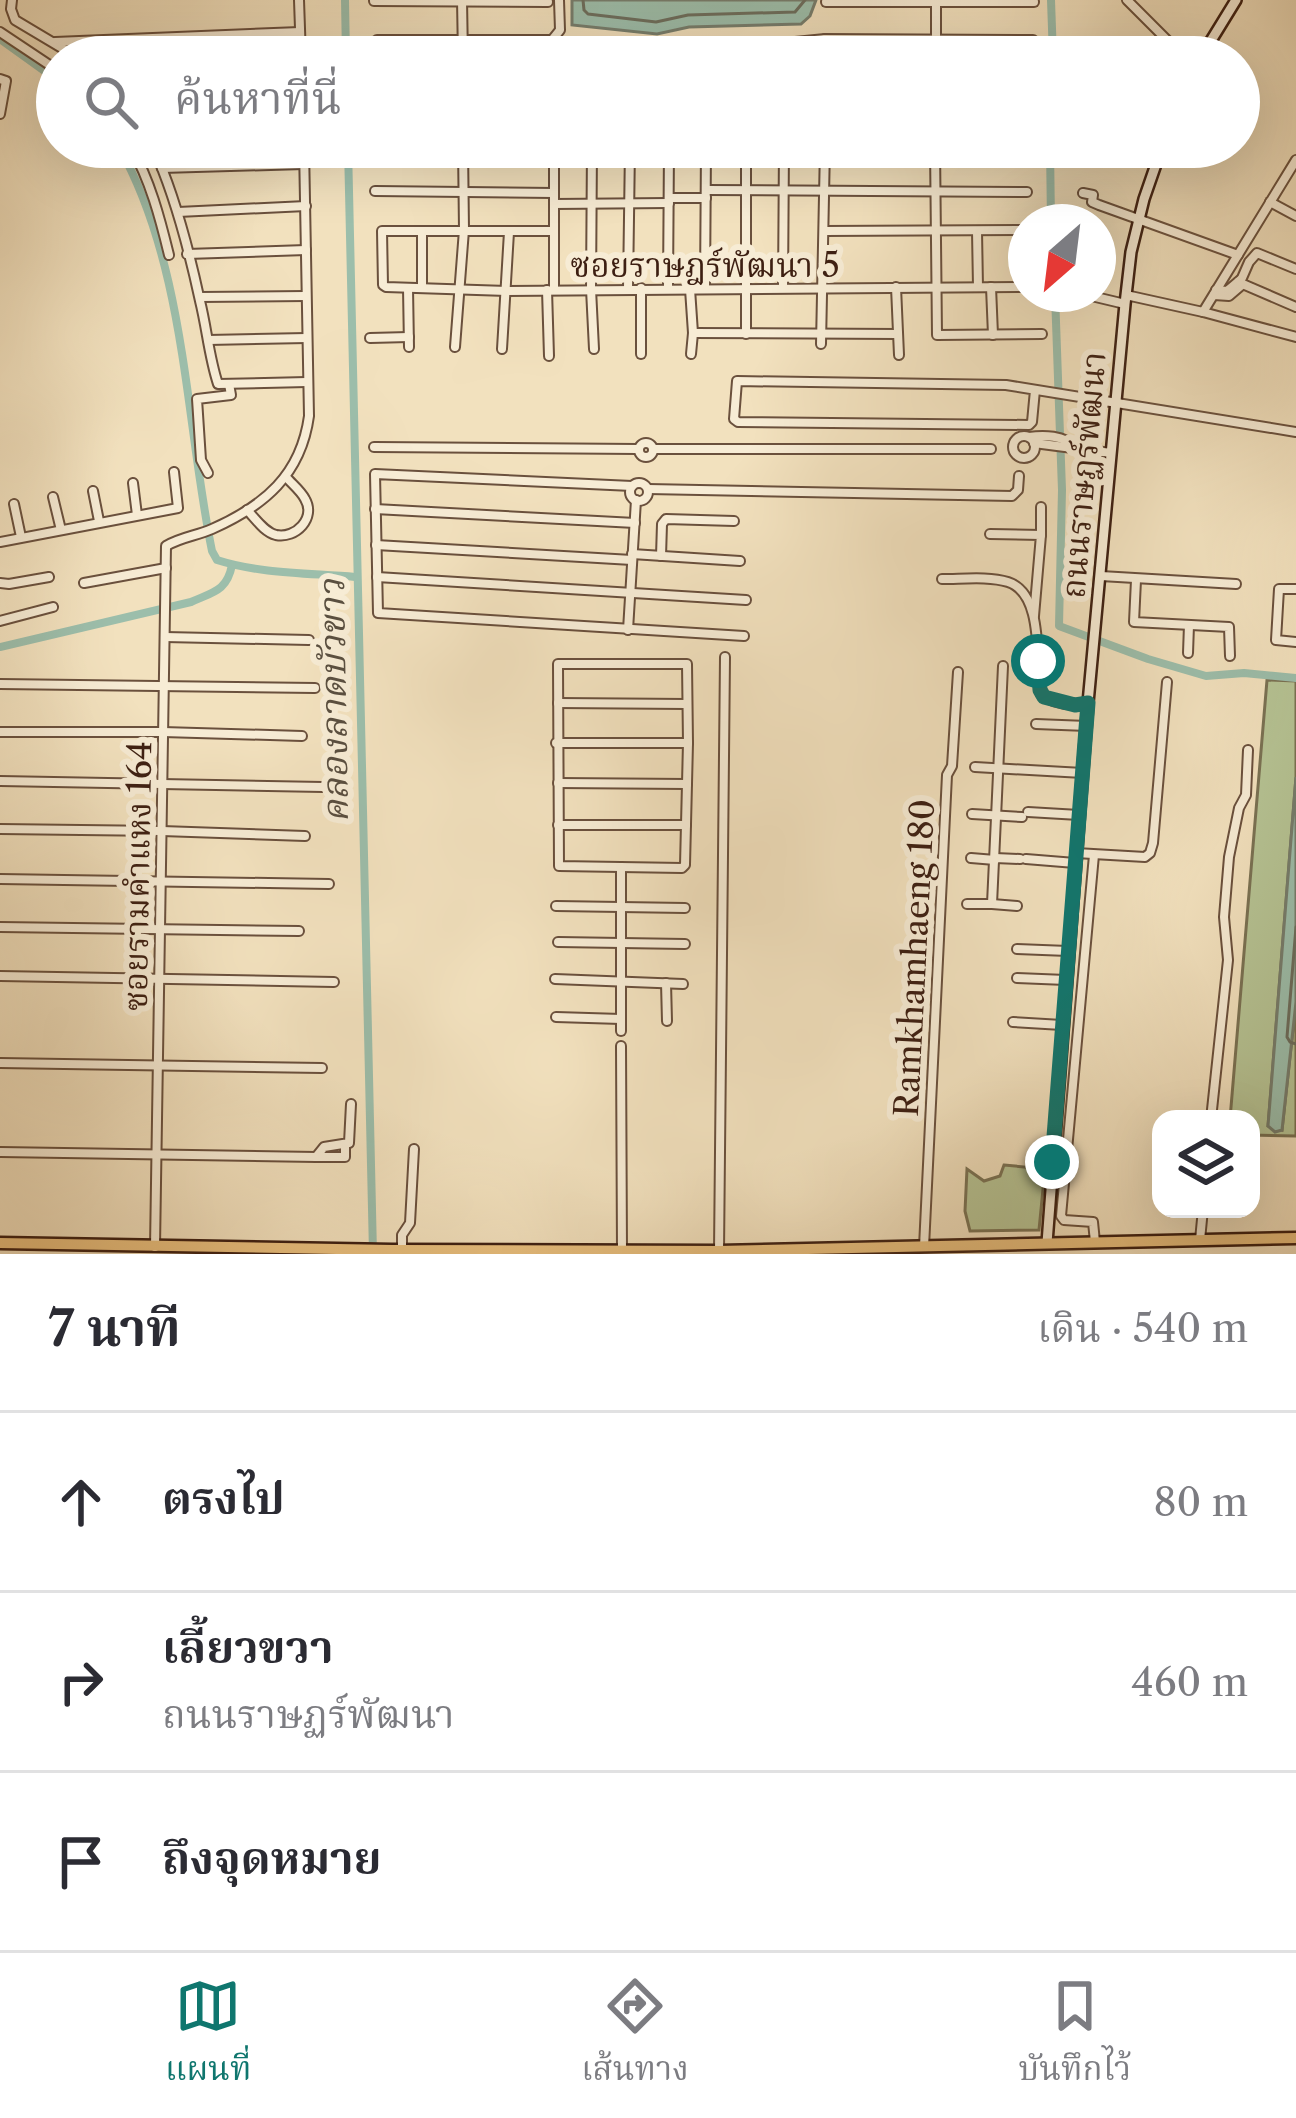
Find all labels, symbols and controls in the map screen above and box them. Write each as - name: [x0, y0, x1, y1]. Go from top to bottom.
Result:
- search box: [36, 36, 1260, 168]
- icon: search: [78, 69, 144, 135]
- text: ค้นหาที่นี่: [174, 70, 342, 126]
- north arrow: [1008, 204, 1116, 312]
- street label: ซอยราษฎร์พัฒนา 5: [570, 245, 840, 286]
- street label: ถนนราษฏร์พัฒนา: [1052, 350, 1115, 600]
- water label: คลองลาดบัวขาว: [309, 578, 357, 823]
- route start: [1011, 634, 1065, 688]
- street label: ซอยรามคำแหง 164: [115, 741, 160, 1011]
- street label: Ramkhamhaeng 180: [886, 798, 943, 1118]
- map controls: [1152, 1110, 1260, 1218]
- button: layers: [1152, 1110, 1260, 1218]
- route end: [1025, 1135, 1079, 1189]
- text: 7 นาที: [48, 1297, 181, 1359]
- text: เดิน · 540 m: [1037, 1304, 1248, 1352]
- icon: ahead: [48, 1469, 114, 1535]
- text: ตรงไป: [162, 1470, 285, 1526]
- text: 80 m: [1153, 1478, 1248, 1526]
- text: เลี้ยวขวา: [162, 1619, 334, 1675]
- icon: right: [48, 1649, 114, 1715]
- text: 460 m: [1131, 1658, 1248, 1706]
- text: ถนนราษฏร์พัฒนา: [162, 1690, 454, 1738]
- icon: arrive: [48, 1829, 114, 1895]
- text: ถึงจุดหมาย: [162, 1830, 382, 1886]
- tab: แผนที่: [165, 1973, 251, 2098]
- tab: เส้นทาง: [581, 1973, 689, 2098]
- tab: บันทึกไว้: [1019, 1973, 1131, 2098]

